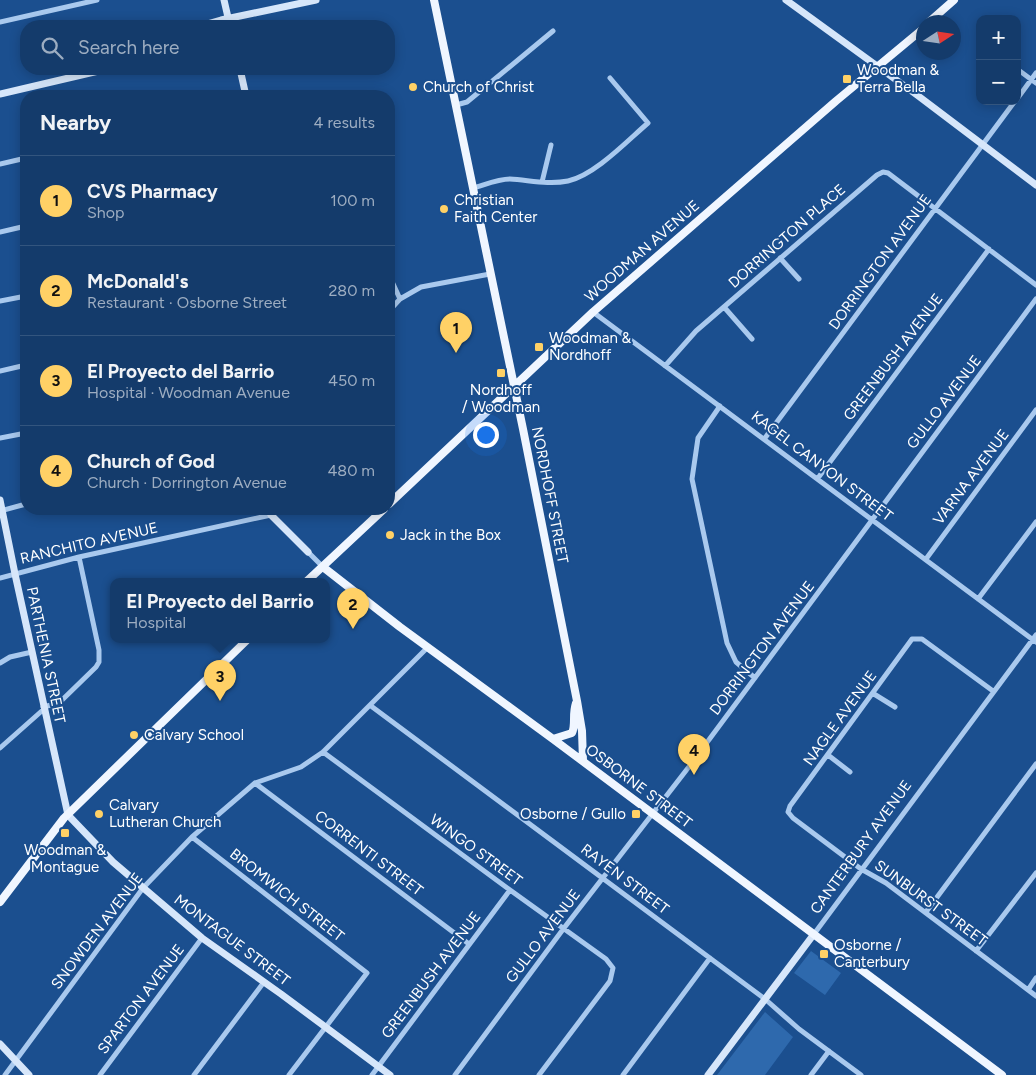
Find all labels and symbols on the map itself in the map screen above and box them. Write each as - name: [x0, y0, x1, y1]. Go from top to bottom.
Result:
- north arrow: [916, 15, 961, 60]
- place label: Woodman & Terra Bella: [857, 61, 939, 96]
- marker: Woodman & Terra Bella: [841, 73, 853, 85]
- place label: Church of Christ: [423, 78, 534, 96]
- marker: Church of Christ: [407, 81, 419, 93]
- street label: DORRINGTON PLACE: [725, 180, 849, 292]
- place label: Christian Faith Center: [454, 191, 537, 226]
- street label: DORRINGTON AVENUE: [825, 191, 935, 333]
- street label: WOODMAN AVENUE: [581, 196, 703, 306]
- marker: Christian Faith Center: [438, 203, 450, 215]
- street label: GREENBUSH AVENUE: [839, 290, 947, 424]
- pin: 1: [440, 312, 472, 353]
- place label: Woodman & Nordhoff: [549, 329, 631, 364]
- marker: Woodman & Nordhoff: [533, 341, 545, 353]
- street label: GULLO AVENUE: [903, 352, 985, 452]
- marker: Nordhoff / Woodman: [495, 367, 507, 379]
- place label: Nordhoff / Woodman: [462, 381, 540, 416]
- street label: KAGEL CANYON STREET: [748, 407, 897, 525]
- your location: [473, 422, 499, 448]
- street label: NORDHOFF STREET: [528, 425, 572, 566]
- street label: VARNA AVENUE: [929, 426, 1013, 528]
- street label: RANCHITO AVENUE: [18, 518, 160, 568]
- place label: Jack in the Box: [400, 526, 501, 544]
- marker: Jack in the Box: [384, 529, 396, 541]
- street label: DORRINGTON AVENUE: [706, 578, 818, 718]
- street label: PARTHENIA STREET: [23, 585, 69, 726]
- pin: 2: [337, 588, 369, 629]
- pin: 3: [204, 660, 236, 701]
- street label: NAGLE AVENUE: [799, 667, 881, 769]
- place label: Calvary School: [144, 726, 244, 744]
- marker: Calvary School: [128, 729, 140, 741]
- pin: 4: [678, 734, 710, 775]
- street label: OSBORNE STREET: [582, 740, 696, 832]
- street label: CANTERBURY AVENUE: [806, 777, 916, 917]
- place label: Calvary Lutheran Church: [109, 796, 221, 831]
- place label: Osborne / Gullo: [520, 805, 626, 823]
- street label: CORRENTI STREET: [311, 806, 427, 900]
- marker: Calvary Lutheran Church: [93, 808, 105, 820]
- marker: Osborne / Gullo: [630, 808, 642, 820]
- street label: WINGO STREET: [426, 810, 526, 890]
- marker: Woodman & Montague: [59, 827, 71, 839]
- street label: RAYEN STREET: [577, 840, 673, 918]
- place label: Woodman & Montague: [24, 841, 106, 876]
- street label: BROMWICH STREET: [226, 845, 348, 946]
- street label: SUNBURST STREET: [871, 856, 991, 950]
- street label: SNOWDEN AVENUE: [47, 869, 147, 993]
- street label: GULLO AVENUE: [502, 886, 584, 986]
- street label: MONTAGUE STREET: [170, 891, 294, 990]
- street label: GREENBUSH AVENUE: [377, 908, 485, 1042]
- place label: Osborne / Canterbury: [834, 936, 910, 971]
- street label: SPARTON AVENUE: [94, 941, 188, 1057]
- marker: Osborne / Canterbury: [818, 948, 830, 960]

